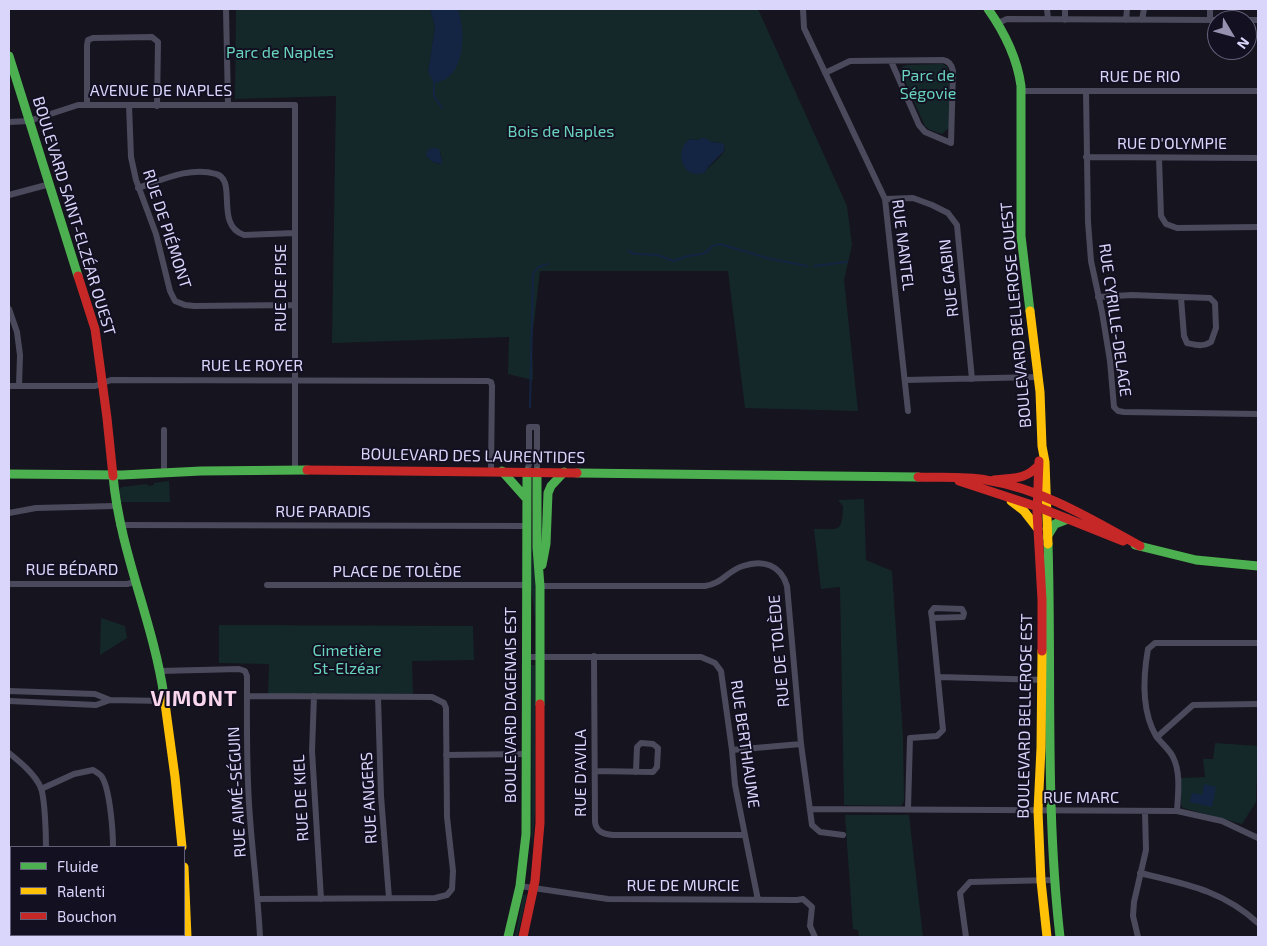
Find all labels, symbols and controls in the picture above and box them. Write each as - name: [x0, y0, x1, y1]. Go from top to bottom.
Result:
- north arrow: [1207, 10, 1257, 60]
- text: N: [1234, 35, 1253, 53]
- park label: Parc de Naples: [226, 43, 334, 63]
- park label: Parc de Ségovie: [900, 66, 956, 104]
- street label: RUE DE RIO: [1100, 67, 1180, 87]
- street label: AVENUE DE NAPLES: [90, 81, 232, 101]
- street label: BOULEVARD SAINT-ELZÉAR OUEST: [28, 94, 120, 338]
- park label: Bois de Naples: [508, 122, 614, 142]
- street label: RUE D'OLYMPIE: [1117, 134, 1227, 154]
- street label: RUE DE PIÉMONT: [139, 167, 195, 291]
- street label: RUE NANTEL: [888, 198, 918, 292]
- street label: BOULEVARD BELLEROSE OUEST: [997, 201, 1035, 429]
- street label: RUE GABIN: [935, 238, 963, 318]
- street label: RUE CYRILLE-DELAGE: [1095, 242, 1135, 398]
- street label: RUE DE PISE: [271, 244, 291, 332]
- street label: RUE LE ROYER: [201, 356, 303, 376]
- street label: BOULEVARD DES LAURENTIDES: [360, 444, 586, 468]
- street label: RUE PARADIS: [275, 502, 371, 522]
- street label: RUE BÉDARD: [26, 560, 118, 580]
- street label: PLACE DE TOLÈDE: [333, 562, 461, 582]
- street label: RUE DE TOLÈDE: [765, 594, 793, 708]
- street label: BOULEVARD DAGENAIS EST: [501, 607, 521, 803]
- street label: BOULEVARD BELLEROSE EST: [1014, 613, 1036, 819]
- park label: Cimetière St-Elzéar: [312, 641, 382, 679]
- street label: RUE BERTHIAUME: [726, 679, 764, 809]
- district label: VIMONT: [150, 686, 238, 712]
- street label: RUE AIMÉ-SÉGUIN: [224, 726, 250, 858]
- street label: RUE D'AVILA: [571, 729, 591, 817]
- street label: RUE ANGERS: [357, 751, 381, 845]
- street label: RUE DE KIEL: [289, 754, 313, 842]
- street label: RUE MARC: [1043, 788, 1119, 808]
- legend: [10, 846, 185, 936]
- text: Fluide: [57, 857, 98, 875]
- street label: RUE DE MURCIE: [626, 876, 740, 896]
- text: Ralenti: [57, 882, 105, 900]
- text: Bouchon: [57, 907, 117, 925]

